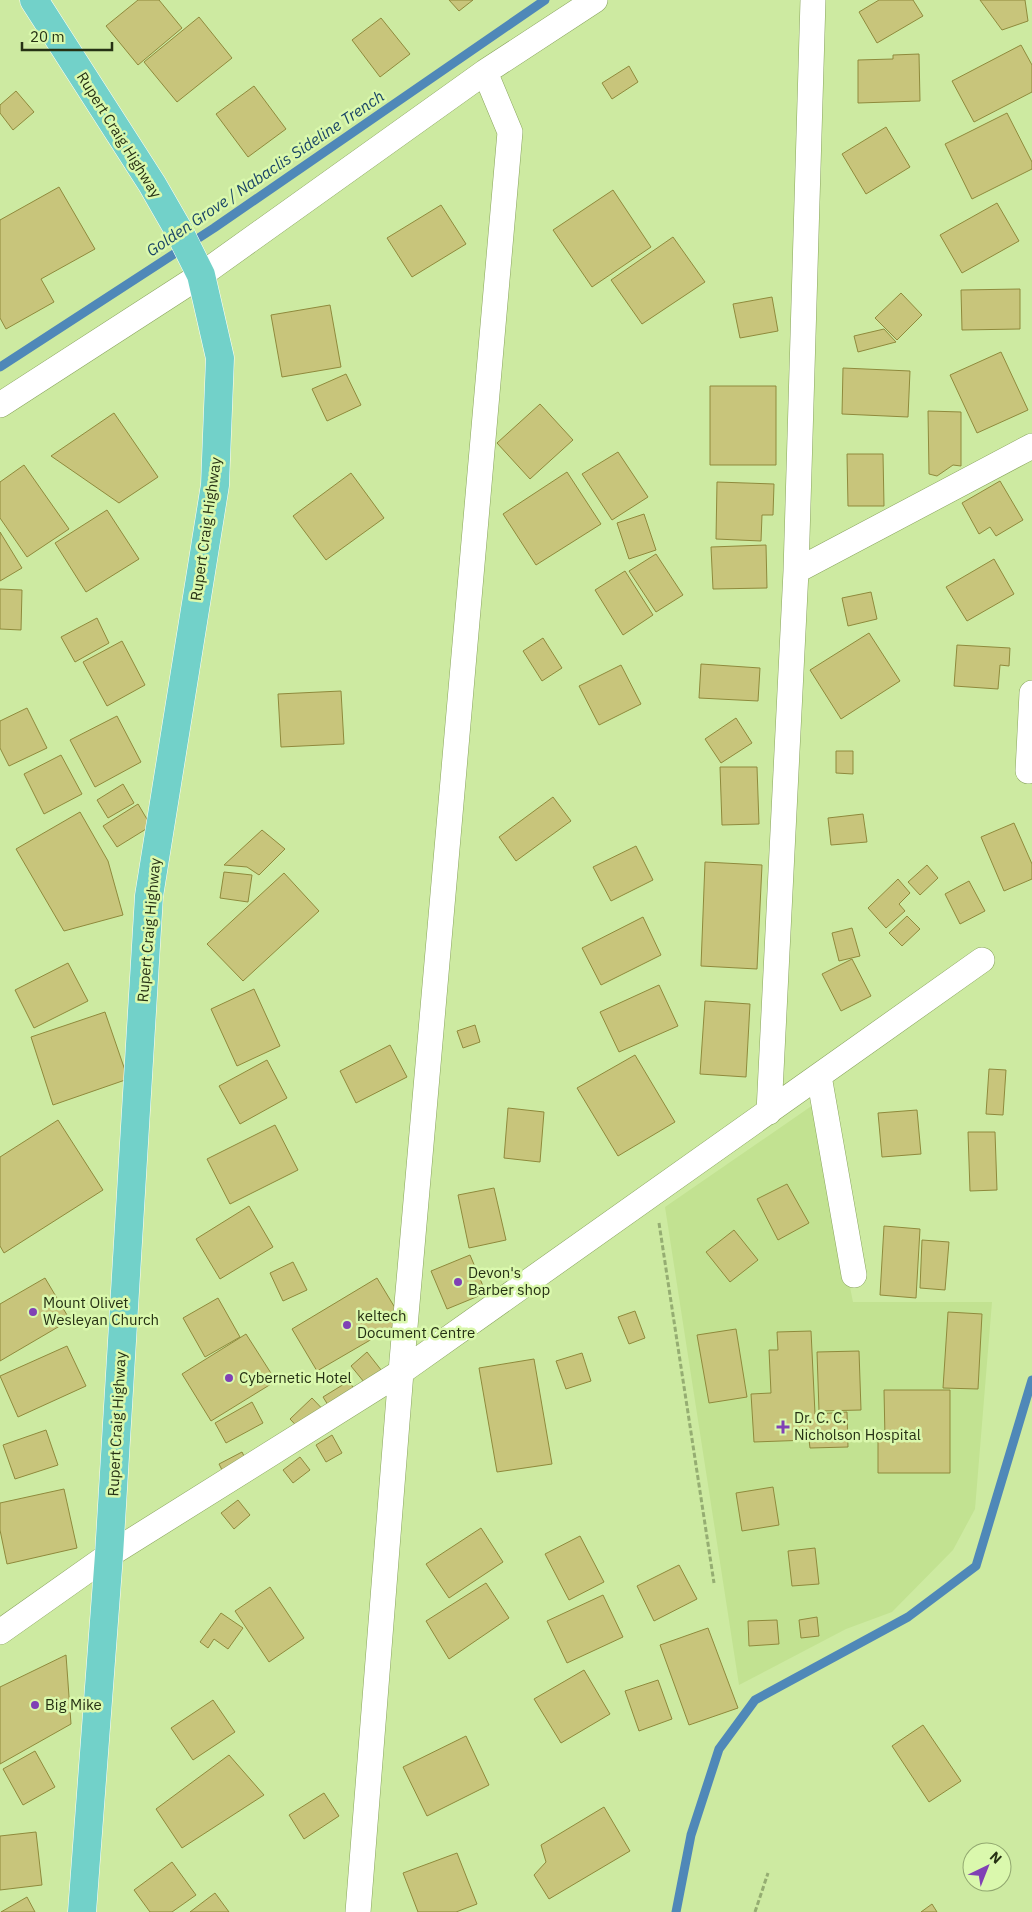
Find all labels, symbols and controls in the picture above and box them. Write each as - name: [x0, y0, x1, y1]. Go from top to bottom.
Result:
- scale bar: [22, 20, 112, 52]
- text: 20 m: [30, 27, 65, 46]
- street label: Rupert Craig Highway: [73, 68, 166, 202]
- water label: Golden Grove / Nabaclis Sideline Trench: [142, 86, 388, 260]
- street label: Rupert Craig Highway: [186, 455, 225, 602]
- street label: Rupert Craig Highway: [133, 856, 164, 1003]
- place label: Devon's Barber shop: [468, 1263, 550, 1299]
- marker: Devon's Barber shop: [452, 1276, 464, 1288]
- place label: Mount Olivet Wesleyan Church: [43, 1293, 159, 1329]
- marker: Mount Olivet Wesleyan Church: [27, 1306, 39, 1318]
- place label: keltech Document Centre: [357, 1306, 475, 1342]
- marker: keltech Document Centre: [341, 1319, 353, 1331]
- street label: Rupert Craig Highway: [103, 1351, 130, 1497]
- place label: Cybernetic Hotel: [239, 1368, 352, 1387]
- marker: Cybernetic Hotel: [223, 1372, 235, 1384]
- place label: Dr. C. C. Nicholson Hospital: [794, 1408, 921, 1444]
- marker: Dr. C. C. Nicholson Hospital: [776, 1420, 790, 1434]
- place label: Big Mike: [45, 1695, 102, 1714]
- marker: Big Mike: [29, 1699, 41, 1711]
- north arrow: [962, 1842, 1012, 1892]
- text: N: [986, 1847, 1006, 1868]

